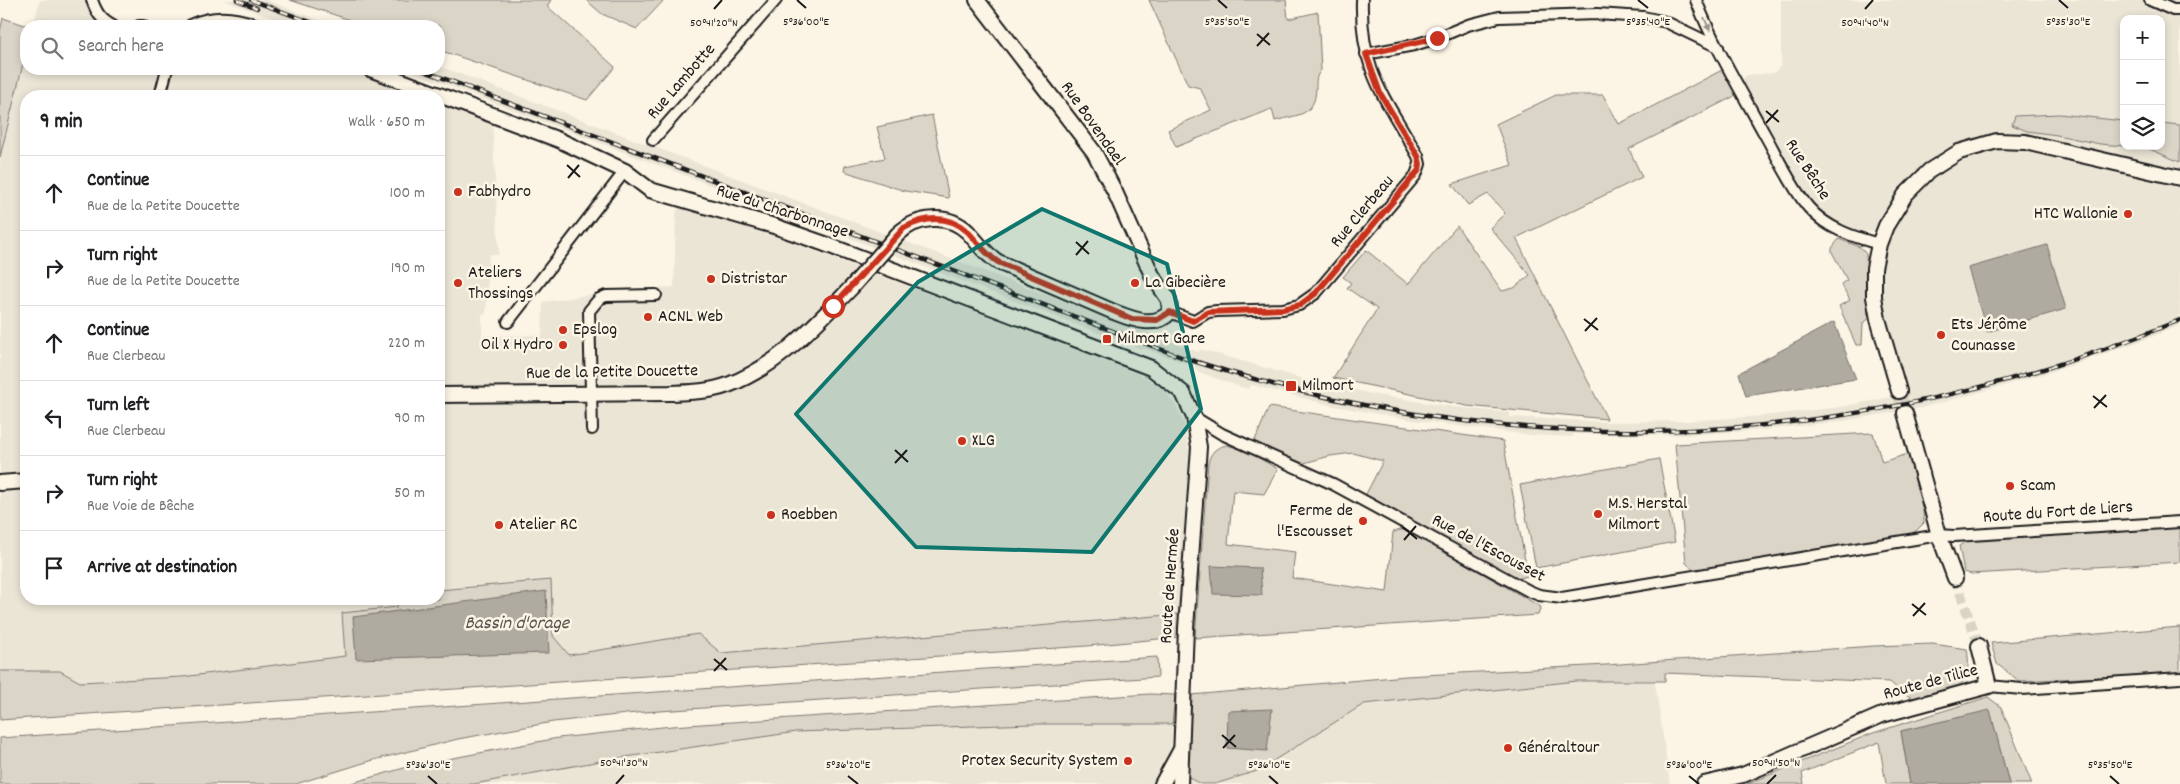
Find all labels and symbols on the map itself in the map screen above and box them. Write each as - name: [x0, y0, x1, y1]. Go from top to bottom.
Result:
- text: 5°36'00"E: [783, 14, 829, 31]
- text: 5°35'50"E: [1205, 14, 1250, 31]
- text: 5°35'40"E: [1626, 14, 1670, 31]
- text: 5°35'30"E: [2046, 14, 2091, 31]
- text: 50°41'20"N: [690, 15, 738, 32]
- text: 50°41'40"N: [1841, 15, 1889, 32]
- one-way arrow: [1703, 17, 1711, 31]
- route end: [1426, 27, 1449, 50]
- street label: Rue Lambotte: [642, 38, 722, 126]
- street label: Rue Bovendael: [1054, 77, 1131, 172]
- street label: Rue Bêche: [1778, 135, 1836, 205]
- street label: Rue Clerbeau: [1325, 170, 1401, 254]
- street label: Rue du Charbonnage: [713, 179, 851, 245]
- place label: Fabhydro: [468, 180, 531, 205]
- marker: Fabhydro: [452, 186, 464, 198]
- place label: HTC Wallonie: [2034, 202, 2118, 227]
- marker: HTC Wallonie: [2122, 208, 2134, 220]
- place label: Ateliers Thossings: [468, 261, 534, 307]
- place label: Distristar: [721, 267, 787, 292]
- place label: La Gibecière: [1145, 271, 1226, 296]
- marker: Distristar: [705, 273, 717, 285]
- marker: Ateliers Thossings: [452, 277, 464, 289]
- marker: La Gibecière: [1129, 277, 1141, 289]
- route start: [822, 295, 845, 318]
- place label: ACNL Web: [658, 305, 723, 330]
- marker: ACNL Web: [642, 311, 654, 323]
- place label: Ets Jérôme Counasse: [1951, 313, 2027, 359]
- place label: Epslog: [573, 318, 617, 343]
- marker: Epslog: [557, 324, 569, 336]
- place label: Milmort Gare: [1117, 327, 1205, 352]
- marker: Ets Jérôme Counasse: [1935, 329, 1947, 341]
- place label: Oil X Hydro: [481, 333, 553, 358]
- marker: Milmort Gare: [1101, 333, 1113, 345]
- marker: Oil X Hydro: [557, 339, 569, 351]
- street label: Rue de la Petite Doucette: [526, 359, 698, 387]
- place label: Milmort: [1302, 374, 1354, 399]
- marker: Milmort: [1284, 379, 1298, 393]
- place label: XLG: [972, 429, 995, 454]
- marker: XLG: [956, 435, 968, 447]
- place label: Scam: [2020, 474, 2056, 499]
- marker: Scam: [2004, 480, 2016, 492]
- place label: M.S. Herstal Milmort: [1608, 492, 1688, 538]
- street label: Route du Fort de Liers: [1982, 495, 2134, 531]
- place label: Ferme de l'Escousset: [1277, 499, 1353, 545]
- place label: Roebben: [781, 503, 838, 528]
- marker: M.S. Herstal Milmort: [1592, 508, 1604, 520]
- marker: Roebben: [765, 509, 777, 521]
- street label: Rue de l'Escousset: [1427, 509, 1550, 590]
- place label: Atelier RC: [509, 513, 577, 538]
- marker: Ferme de l'Escousset: [1357, 515, 1369, 527]
- marker: Atelier RC: [493, 519, 505, 531]
- street label: Route de Hermée: [1154, 527, 1188, 645]
- water label: Bassin d'orage: [465, 611, 571, 638]
- street label: Route de Tilice: [1881, 658, 1981, 708]
- place label: Généraltour: [1518, 736, 1600, 761]
- marker: Généraltour: [1502, 742, 1514, 754]
- place label: Protex Security System: [961, 749, 1118, 774]
- text: 50°41'30"N: [600, 755, 648, 772]
- marker: Protex Security System: [1122, 755, 1134, 767]
- text: 50°41'50"N: [1752, 755, 1800, 772]
- text: 5°36'30"E: [406, 757, 451, 774]
- text: 5°36'20"E: [826, 757, 871, 774]
- text: 5°36'10"E: [1248, 757, 1290, 774]
- text: 5°36'00"E: [1666, 757, 1712, 774]
- text: 5°35'50"E: [2088, 757, 2133, 774]

